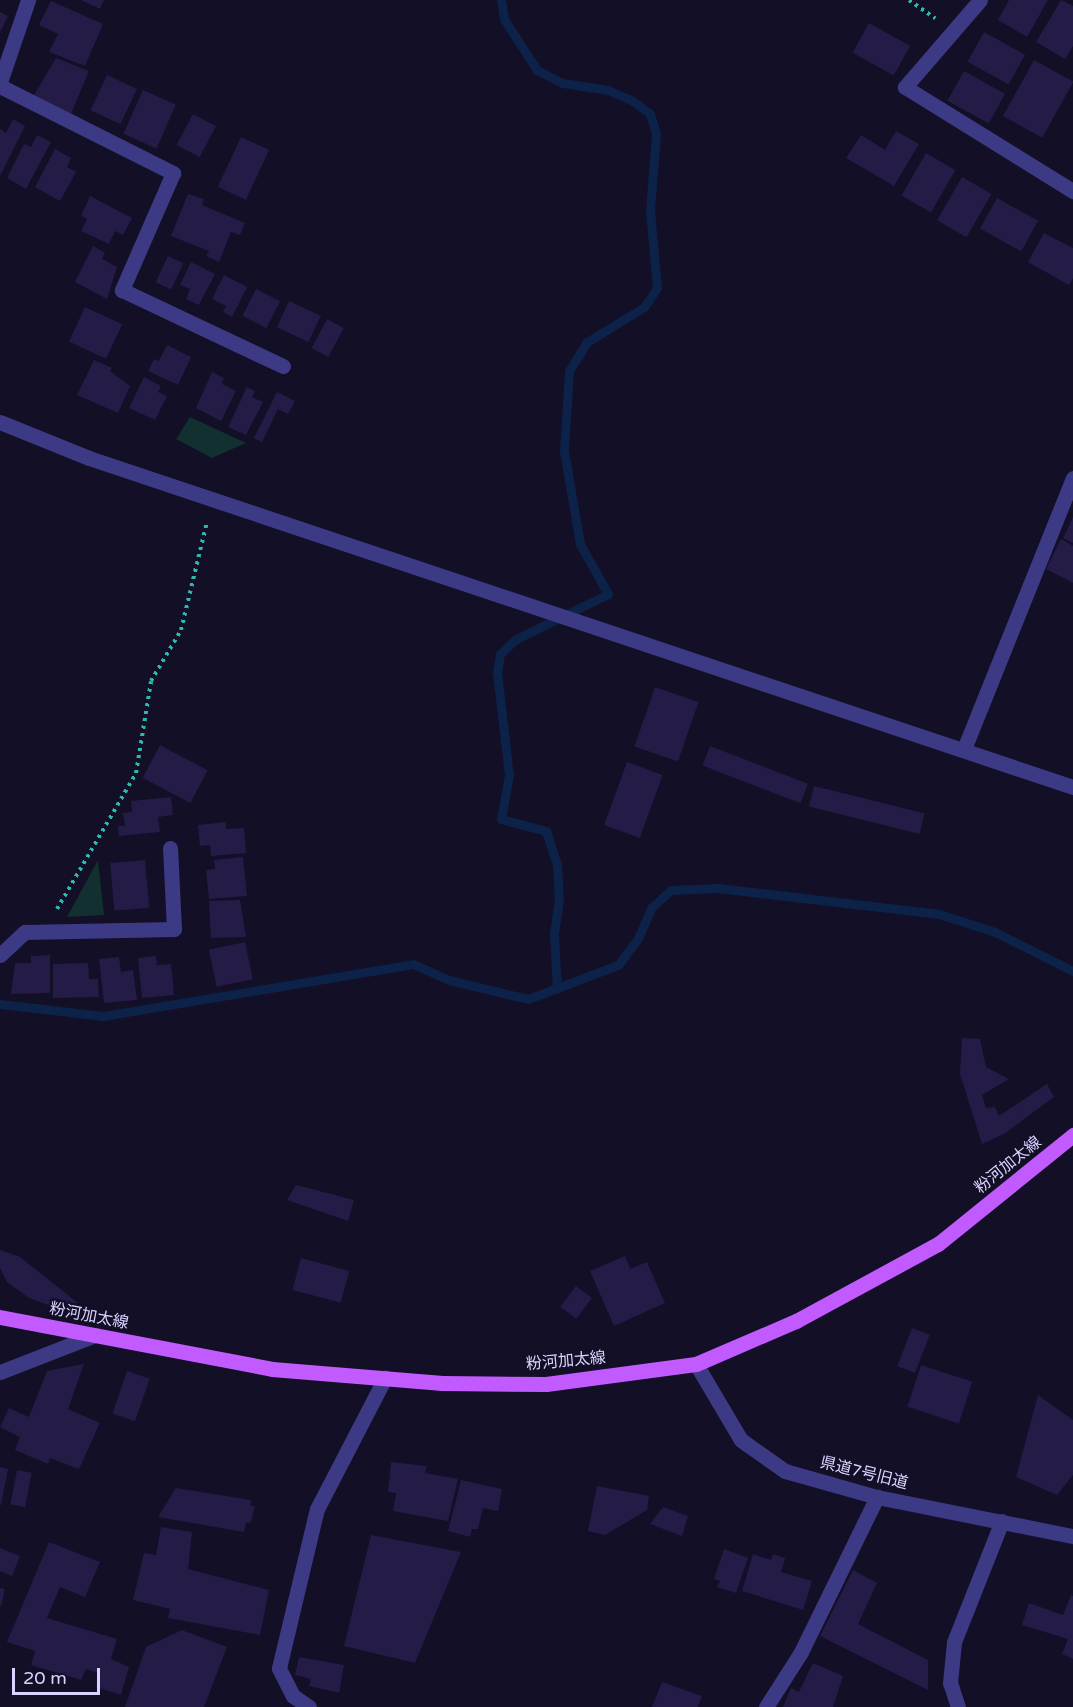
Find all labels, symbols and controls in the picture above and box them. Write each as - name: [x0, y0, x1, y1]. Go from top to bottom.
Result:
- street label: 粉河加太線: [971, 1132, 1045, 1198]
- street label: 粉河加太線: [48, 1299, 130, 1333]
- street label: 粉河加太線: [525, 1348, 607, 1374]
- street label: 県道7号旧道: [818, 1453, 910, 1493]
- scale bar: [15, 1656, 104, 1694]
- text: 20 m: [23, 1667, 67, 1689]

